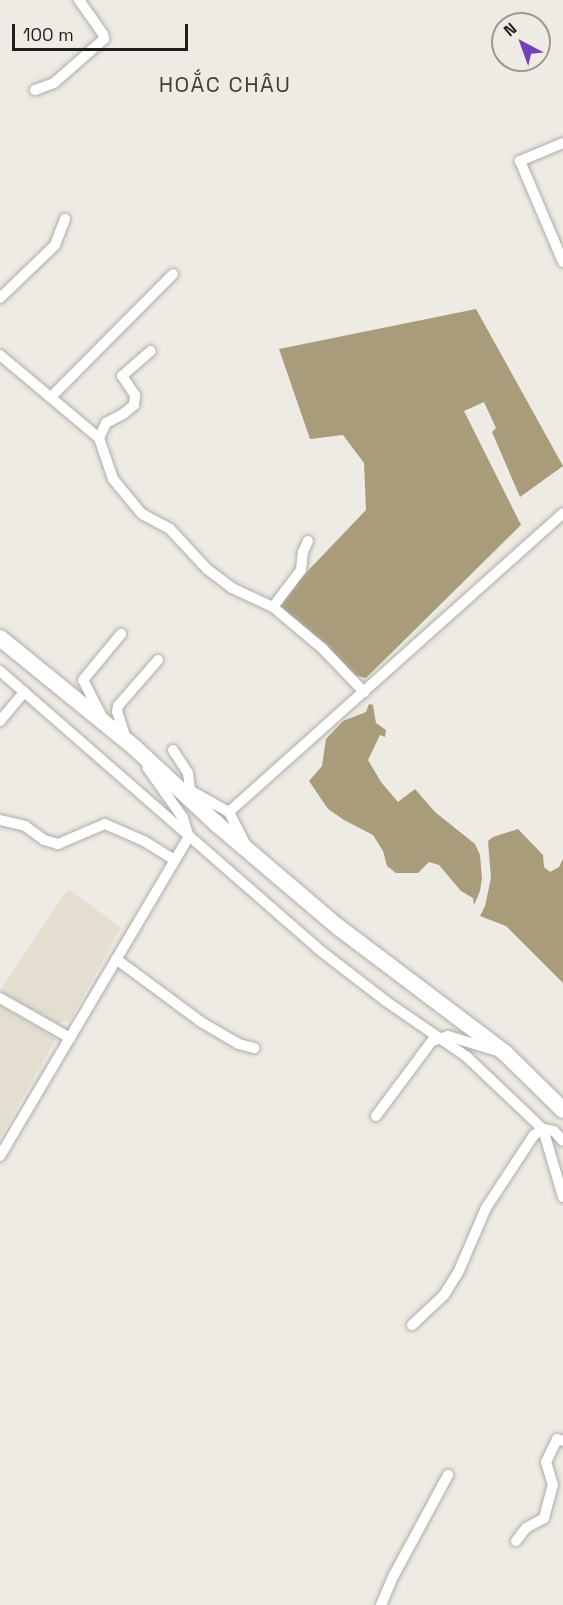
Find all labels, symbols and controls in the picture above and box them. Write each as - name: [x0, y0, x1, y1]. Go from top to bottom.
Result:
- scale bar: [15, 12, 190, 50]
- north arrow: [491, 12, 551, 72]
- text: N: [499, 18, 521, 41]
- text: 100 m: [23, 23, 74, 46]
- district label: HOẮC CHÂU: [159, 72, 291, 98]

